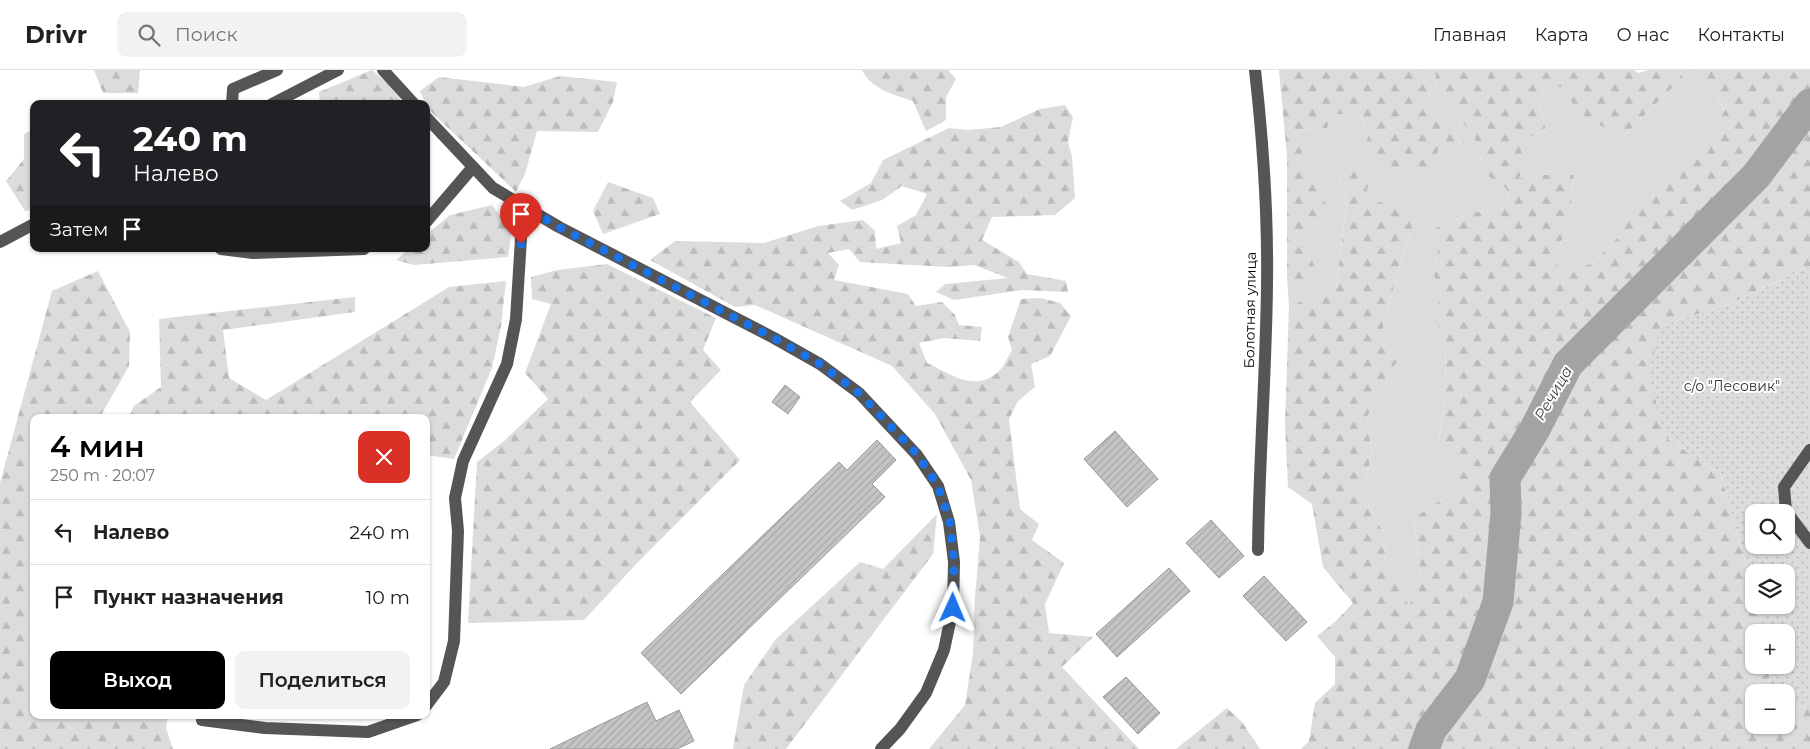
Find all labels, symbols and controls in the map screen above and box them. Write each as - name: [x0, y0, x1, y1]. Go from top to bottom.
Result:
- search box: [117, 12, 467, 57]
- text: Drivr: [25, 20, 87, 49]
- icon: search: [135, 21, 163, 49]
- text: Поиск: [175, 23, 238, 46]
- text: Главная: [1433, 24, 1507, 46]
- text: Карта: [1535, 24, 1589, 46]
- text: О нас: [1617, 24, 1669, 46]
- text: Контакты: [1697, 24, 1785, 46]
- text: 240 m: [133, 117, 248, 160]
- icon: left: [50, 120, 115, 185]
- text: Налево: [133, 160, 219, 187]
- pin: [500, 193, 542, 244]
- icon: arrive: [507, 200, 535, 228]
- icon: arrive: [118, 215, 146, 243]
- text: Затем: [50, 218, 108, 241]
- street label: Болотная улица: [1240, 252, 1260, 368]
- water label: Речица: [1530, 362, 1576, 424]
- park label: с/о "Лесовик": [1684, 377, 1780, 395]
- text: 4 мин: [50, 428, 145, 465]
- button: close: [358, 431, 410, 483]
- text: 250 m · 20:07: [50, 466, 155, 485]
- map controls: [1745, 504, 1795, 734]
- button: search: [1745, 504, 1795, 554]
- icon: left: [50, 518, 78, 546]
- text: Налево: [93, 521, 169, 544]
- text: 240 m: [349, 521, 410, 544]
- button: layers: [1745, 564, 1795, 614]
- position arrow: [926, 581, 978, 633]
- icon: arrive: [50, 583, 78, 611]
- text: Пункт назначения: [93, 586, 284, 609]
- text: 10 m: [365, 586, 410, 609]
- button: +: [1745, 624, 1795, 674]
- button: Выход: [50, 651, 225, 709]
- button: Поделиться: [235, 651, 410, 709]
- button: −: [1745, 684, 1795, 734]

